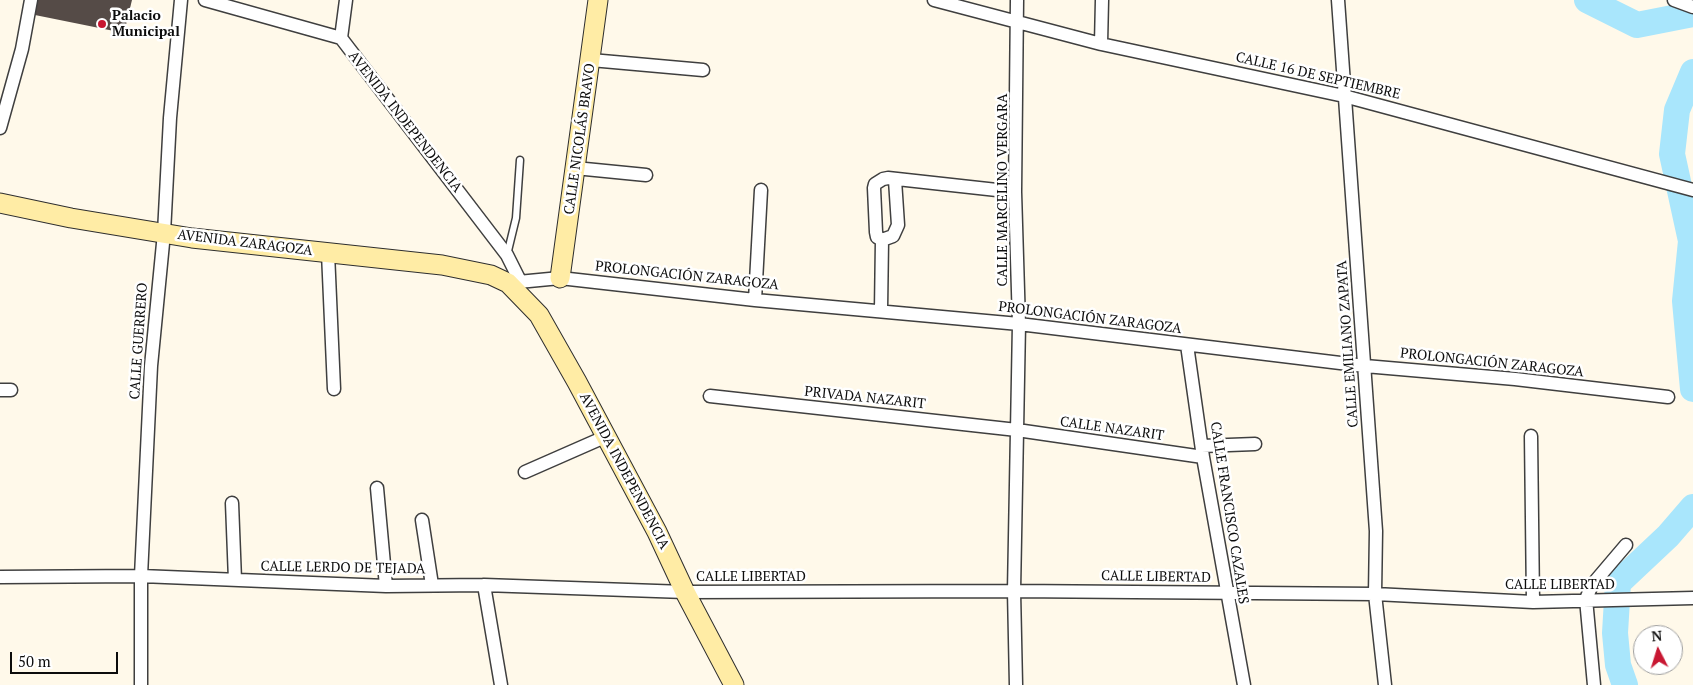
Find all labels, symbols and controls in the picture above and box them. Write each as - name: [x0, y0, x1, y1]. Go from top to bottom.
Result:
- place label: Palacio Municipal: [112, 8, 180, 40]
- marker: Palacio Municipal: [96, 18, 108, 30]
- street label: AVENIDA INDEPENDENCIA: [345, 48, 465, 196]
- street label: CALLE 16 DE SEPTIEMBRE: [1234, 49, 1402, 103]
- street label: CALLE NICOLÁS BRAVO: [561, 62, 599, 216]
- street label: CALLE MARCELINO VERGARA: [995, 93, 1011, 287]
- street label: AVENIDA ZARAGOZA: [176, 226, 314, 260]
- street label: PROLONGACIÓN ZARAGOZA: [594, 258, 780, 294]
- street label: CALLE EMILIANO ZAPATA: [1334, 260, 1362, 428]
- street label: CALLE GUERRERO: [127, 282, 151, 400]
- street label: PROLONGACIÓN ZARAGOZA: [997, 298, 1183, 338]
- street label: PROLONGACIÓN ZARAGOZA: [1399, 345, 1585, 381]
- street label: PRIVADA NAZARIT: [804, 383, 926, 413]
- street label: AVENIDA INDEPENDENCIA: [576, 390, 672, 552]
- street label: CALLE NAZARIT: [1059, 413, 1165, 445]
- street label: CALLE FRANCISCO CAZALES: [1206, 421, 1252, 605]
- street label: CALLE LERDO DE TEJADA: [260, 558, 426, 578]
- street label: CALLE LIBERTAD: [1101, 568, 1211, 586]
- street label: CALLE LIBERTAD: [696, 569, 806, 585]
- street label: CALLE LIBERTAD: [1505, 577, 1615, 593]
- north arrow: [1633, 625, 1683, 675]
- text: N: [1651, 626, 1663, 645]
- scale bar: [12, 642, 120, 674]
- text: 50 m: [18, 651, 51, 671]

